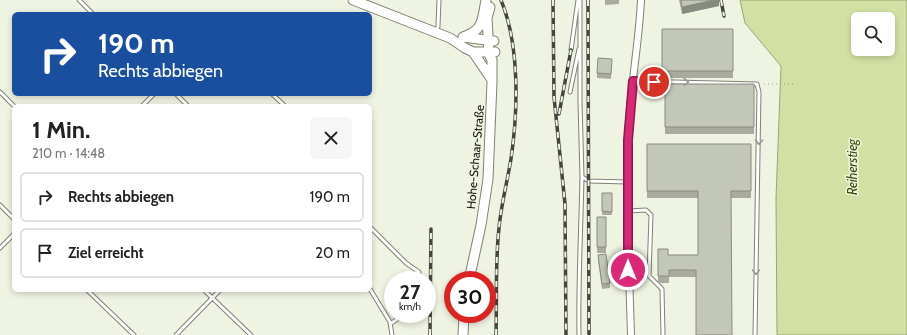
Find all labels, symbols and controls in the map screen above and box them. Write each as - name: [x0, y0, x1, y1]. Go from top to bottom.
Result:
- map controls: [851, 12, 895, 56]
- button: search: [851, 12, 895, 56]
- text: 190 m: [98, 26, 174, 60]
- icon: right: [32, 28, 84, 80]
- text: Rechts abbiegen: [98, 60, 223, 82]
- pin: [637, 65, 671, 99]
- icon: arrive: [643, 71, 665, 93]
- one-way arrow: [683, 78, 689, 86]
- street label: Hohe-Schaar-Straße: [463, 104, 487, 210]
- text: 1 Min.: [32, 115, 90, 144]
- button: close: [310, 117, 352, 159]
- water label: Reiherstieg: [844, 138, 860, 195]
- one-way arrow: [754, 139, 763, 145]
- text: 210 m · 14:48: [32, 145, 105, 161]
- icon: right: [34, 186, 56, 208]
- text: Rechts abbiegen: [68, 188, 174, 206]
- text: 190 m: [310, 188, 350, 206]
- icon: arrive: [34, 242, 56, 264]
- text: Ziel erreicht: [68, 244, 144, 262]
- text: 20 m: [315, 244, 350, 262]
- position arrow: [607, 249, 649, 291]
- one-way arrow: [752, 269, 761, 275]
- speed limit sign: 30: [444, 271, 496, 323]
- text: 27: [400, 280, 420, 304]
- text: km/h: [399, 300, 421, 313]

